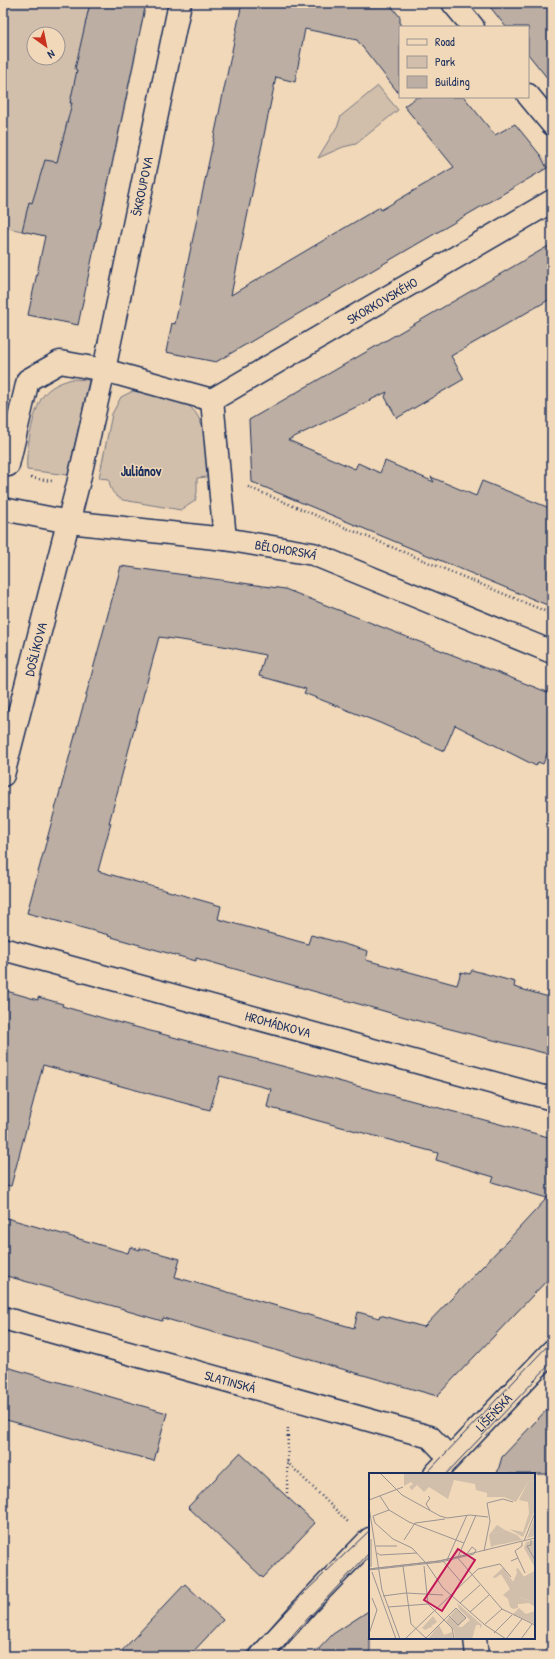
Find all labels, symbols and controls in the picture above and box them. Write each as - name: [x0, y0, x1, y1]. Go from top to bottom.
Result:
- north arrow: [26, 26, 66, 66]
- legend: [399, 26, 529, 98]
- text: Road: [435, 33, 455, 50]
- text: N: [45, 47, 58, 62]
- text: Park: [435, 53, 455, 70]
- text: Building: [435, 73, 470, 90]
- street label: ŠKROUPOVA: [127, 154, 157, 218]
- street label: SKORKOVSKÉHO: [343, 273, 421, 328]
- district label: Juliánov: [121, 461, 162, 480]
- street label: BĚLOHORSKÁ: [253, 535, 321, 564]
- street label: DOŠLÍKOVA: [20, 620, 51, 678]
- street label: HROMÁDKOVA: [243, 1007, 313, 1042]
- street label: SLATINSKÁ: [203, 1366, 259, 1397]
- street label: LÍŠEŇSKÁ: [471, 1389, 516, 1435]
- inset map: [369, 1473, 535, 1639]

